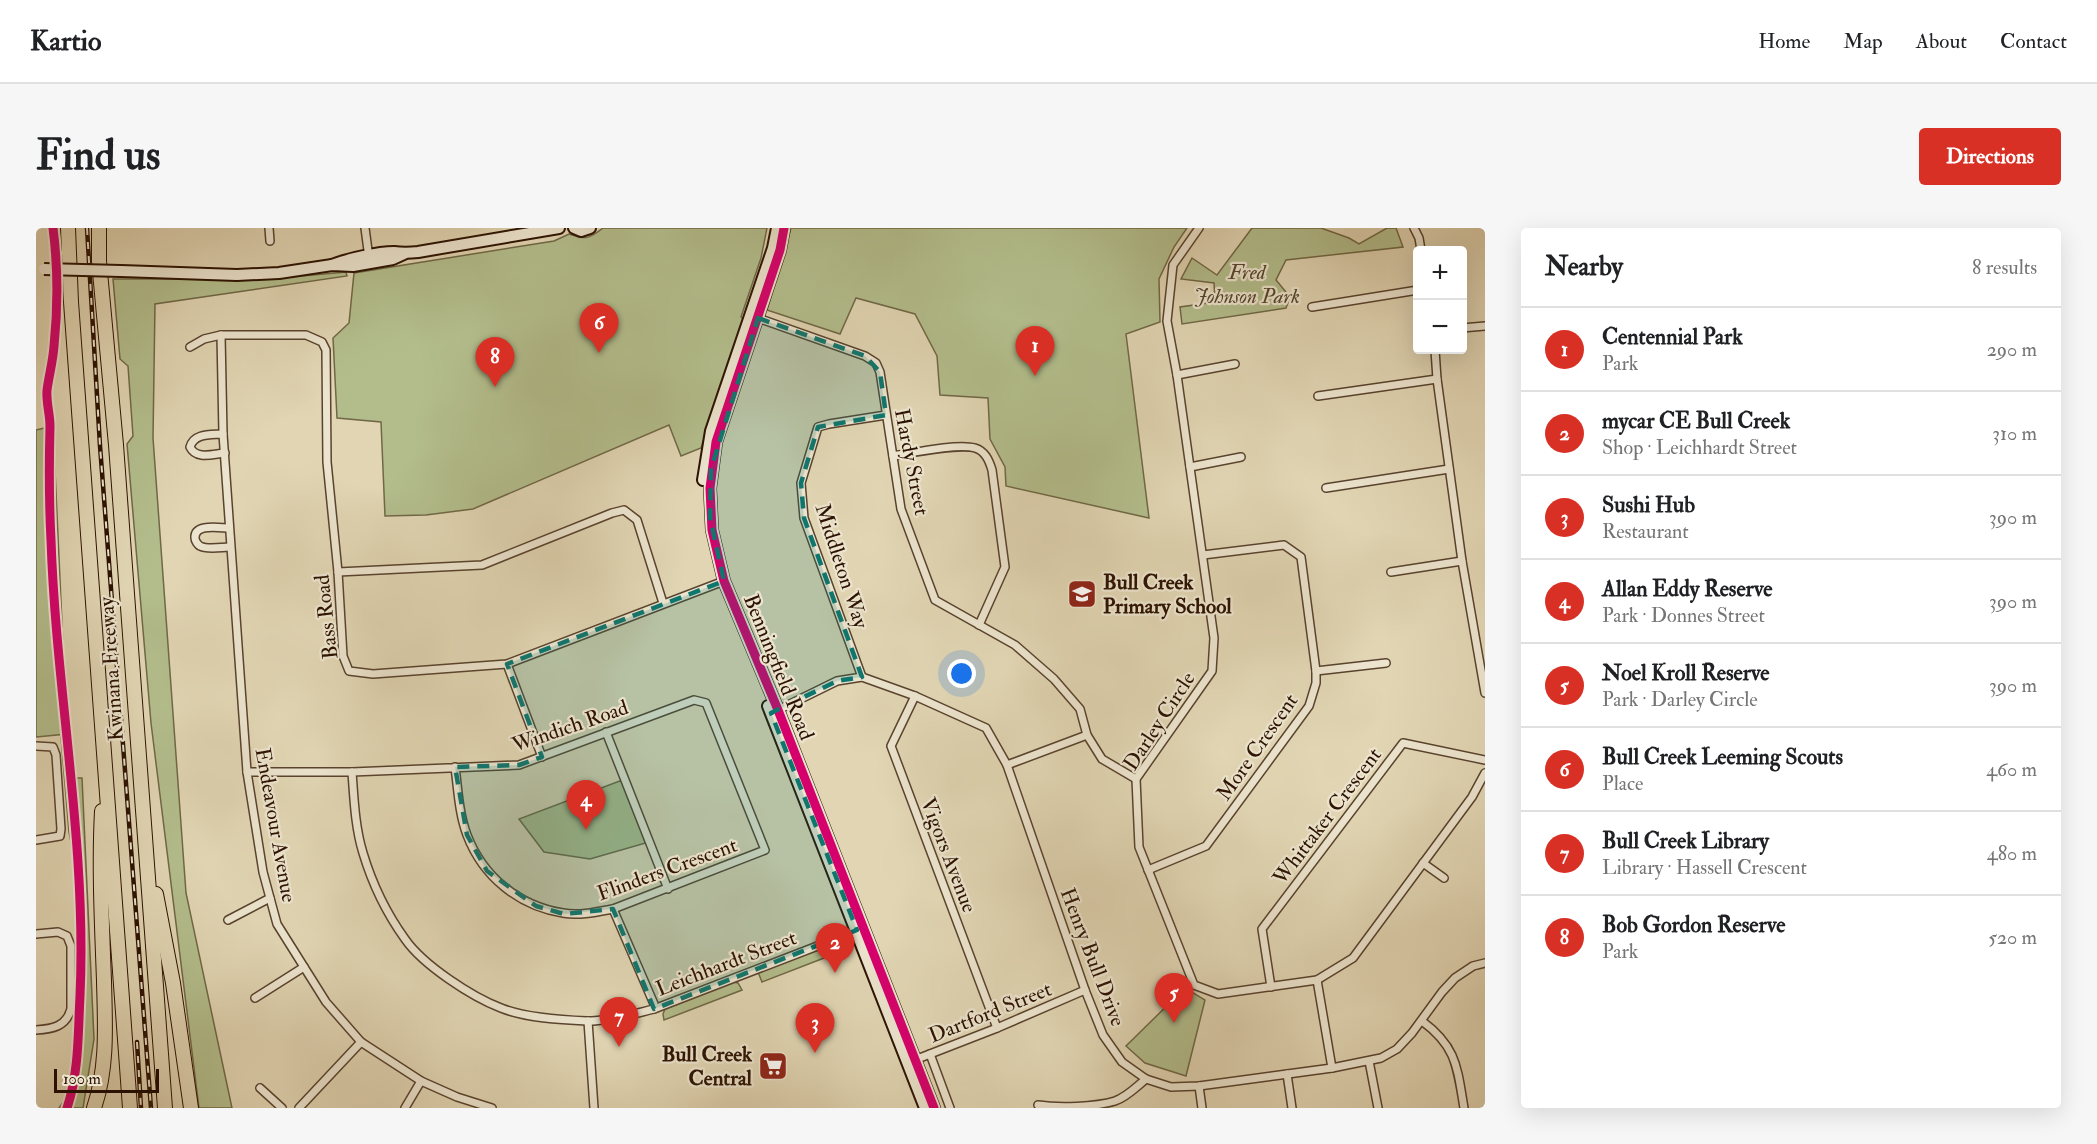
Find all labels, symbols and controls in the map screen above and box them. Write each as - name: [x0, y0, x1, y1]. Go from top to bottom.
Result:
- text: Kartio: [30, 24, 101, 59]
- text: Home: [1758, 28, 1810, 55]
- text: Map: [1843, 28, 1883, 55]
- text: About: [1916, 28, 1967, 55]
- text: Contact: [2000, 28, 2067, 55]
- button: Directions: [1919, 128, 2061, 185]
- text: Find us: [36, 130, 160, 182]
- map controls: [1413, 246, 1467, 354]
- button: +: [1413, 246, 1467, 300]
- text: Nearby: [1545, 251, 1623, 283]
- text: 8 results: [1972, 255, 2037, 280]
- park label: Fred Johnson Park: [1194, 259, 1300, 310]
- button: −: [1413, 300, 1467, 354]
- pin: 6: [580, 304, 618, 353]
- text: Centennial Park: [1602, 323, 1743, 351]
- pin: 1: [1016, 326, 1054, 376]
- text: 1: [1561, 337, 1568, 362]
- text: 290 m: [1987, 337, 2037, 362]
- pin: 8: [476, 338, 514, 387]
- text: Park: [1602, 351, 1638, 376]
- street label: Hardy Street: [888, 406, 935, 518]
- text: mycar CE Bull Creek: [1602, 407, 1790, 435]
- text: 2: [1559, 421, 1570, 446]
- text: 310 m: [1992, 421, 2037, 446]
- text: Shop · Leichhardt Street: [1602, 435, 1797, 460]
- text: Sushi Hub: [1602, 491, 1695, 519]
- street label: Middleton Way: [809, 500, 875, 633]
- text: 3: [1561, 505, 1568, 530]
- text: 390 m: [1989, 505, 2037, 530]
- text: Restaurant: [1602, 519, 1689, 544]
- place label: Bull Creek Primary School: [1103, 569, 1232, 620]
- street label: Bass Road: [309, 573, 344, 661]
- text: Allan Eddy Reserve: [1602, 575, 1773, 603]
- school or university icon: Bull Creek Primary School: [1066, 578, 1098, 610]
- text: 4: [1559, 589, 1570, 614]
- text: 390 m: [1989, 589, 2037, 614]
- street label: Benningfield Road: [737, 590, 820, 745]
- street label: Kwinana Freeway: [93, 595, 130, 742]
- text: Park · Donnes Street: [1602, 603, 1765, 628]
- your location: [947, 659, 976, 688]
- text: Noel Kroll Reserve: [1602, 659, 1770, 687]
- street label: Darley Circle: [1118, 667, 1201, 776]
- text: 5: [1560, 673, 1569, 698]
- text: 390 m: [1989, 673, 2037, 698]
- text: Park · Darley Circle: [1602, 687, 1758, 712]
- street label: More Crescent: [1211, 688, 1304, 806]
- street label: Windich Road: [507, 694, 633, 759]
- street label: Whittaker Crescent: [1266, 742, 1388, 891]
- text: Bull Creek Leeming Scouts: [1602, 743, 1843, 771]
- street label: Endeavour Avenue: [249, 746, 302, 905]
- text: 6: [1559, 757, 1570, 782]
- text: 460 m: [1986, 757, 2037, 782]
- text: Place: [1602, 771, 1643, 796]
- pin: 4: [566, 780, 606, 830]
- street label: Vigors Avenue: [914, 794, 983, 917]
- text: Bull Creek Library: [1602, 827, 1769, 855]
- street label: Flinders Crescent: [593, 832, 741, 907]
- text: 7: [1560, 841, 1569, 866]
- text: 480 m: [1987, 841, 2037, 866]
- text: Library · Hassell Crescent: [1602, 855, 1807, 880]
- street label: Henry Bull Drive: [1054, 884, 1131, 1030]
- text: Bob Gordon Reserve: [1602, 911, 1785, 939]
- street label: Leichhardt Street: [652, 924, 800, 1003]
- pin: 2: [816, 924, 854, 973]
- text: 8: [1560, 925, 1569, 950]
- text: 520 m: [1988, 925, 2037, 950]
- text: Park: [1602, 939, 1638, 964]
- pin: 5: [1154, 974, 1194, 1023]
- street label: Dartford Street: [925, 975, 1056, 1049]
- pin: 7: [600, 998, 638, 1047]
- pin: 3: [796, 1004, 834, 1053]
- place label: Bull Creek Central: [662, 1041, 753, 1092]
- supermarket icon: Bull Creek Central: [757, 1050, 789, 1082]
- scale bar: [54, 1066, 159, 1094]
- text: 100 m: [63, 1069, 101, 1089]

